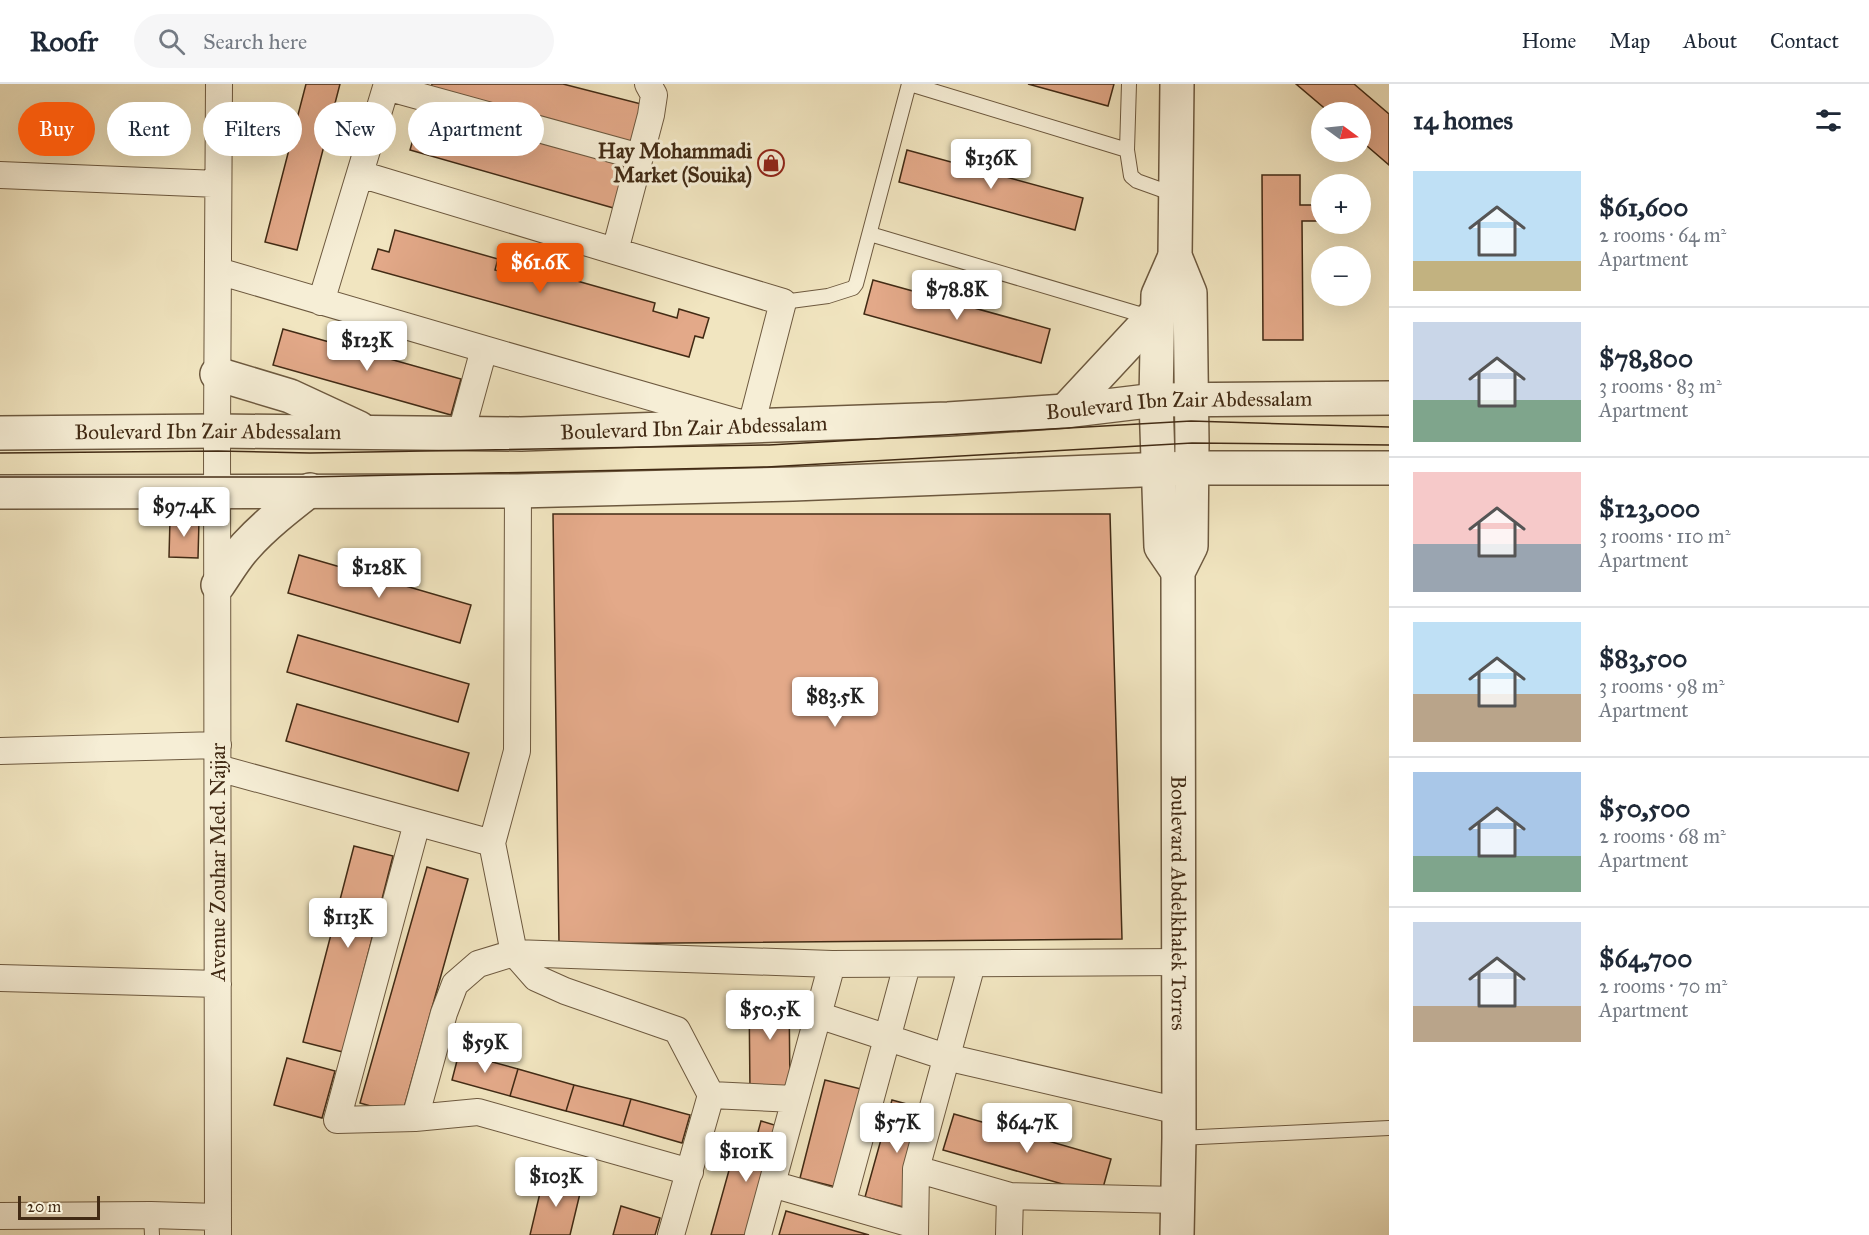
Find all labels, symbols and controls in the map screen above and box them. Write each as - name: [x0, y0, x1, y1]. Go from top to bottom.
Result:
- search box: [134, 14, 554, 68]
- text: Roofr: [30, 24, 98, 59]
- icon: search: [155, 25, 188, 58]
- text: Search here: [203, 28, 307, 55]
- text: Home: [1521, 28, 1576, 54]
- text: Map: [1609, 28, 1650, 54]
- text: About: [1683, 28, 1737, 54]
- text: Contact: [1770, 28, 1839, 54]
- chip: Buy: [18, 102, 95, 156]
- chip: Rent: [107, 102, 191, 156]
- chip: Filters: [203, 102, 302, 156]
- chip: New: [314, 102, 396, 156]
- chip: Apartment: [408, 102, 544, 156]
- north arrow: [1311, 102, 1371, 162]
- map controls: [1311, 102, 1371, 306]
- text: 14 homes: [1413, 104, 1513, 136]
- icon: filters: [1812, 104, 1845, 137]
- place label: Hay Mohammadi Market (Souika): [598, 138, 752, 188]
- pin: $136K: [949, 139, 1033, 190]
- text: $136K: [965, 146, 1017, 170]
- shop icon: Hay Mohammadi Market (Souika): [756, 148, 786, 178]
- button: +: [1311, 174, 1371, 234]
- text: $61,600: [1599, 191, 1688, 223]
- icon: home: [1461, 195, 1533, 267]
- text: 2 rooms · 64 m²: [1599, 223, 1726, 247]
- pin: $61.6K: [491, 243, 589, 294]
- button: −: [1311, 246, 1371, 306]
- text: Apartment: [1599, 247, 1688, 271]
- text: $61.6K: [511, 250, 569, 274]
- pin: $78.8K: [908, 270, 1006, 321]
- text: $78.8K: [926, 277, 988, 301]
- pin: $123K: [325, 321, 409, 372]
- text: $123K: [341, 328, 393, 352]
- text: $78,800: [1599, 342, 1693, 374]
- icon: home: [1461, 346, 1533, 418]
- text: 3 rooms · 83 m²: [1599, 374, 1722, 398]
- street label: Boulevard Ibn Zair Abdessalam: [1045, 386, 1313, 425]
- text: Apartment: [1599, 398, 1688, 422]
- street label: Boulevard Ibn Zair Abdessalam: [560, 410, 828, 446]
- street label: Boulevard Ibn Zair Abdessalam: [74, 418, 342, 445]
- pin: $97.4K: [135, 487, 233, 538]
- text: $123,000: [1599, 492, 1700, 524]
- text: $97.4K: [153, 494, 215, 518]
- icon: home: [1461, 496, 1533, 568]
- text: 3 rooms · 110 m²: [1599, 524, 1730, 548]
- pin: $128K: [337, 548, 421, 599]
- text: Apartment: [1599, 548, 1688, 572]
- text: $128K: [352, 555, 406, 579]
- text: $83,500: [1599, 642, 1687, 674]
- icon: home: [1461, 646, 1533, 718]
- text: 3 rooms · 98 m²: [1599, 674, 1724, 698]
- pin: $83.5K: [786, 677, 884, 728]
- text: $83.5K: [806, 684, 864, 708]
- text: Apartment: [1599, 698, 1688, 722]
- street label: Avenue Zouhar Med. Najjar: [205, 743, 231, 982]
- street label: Boulevard Abdelkhalek Torres: [1165, 775, 1192, 1031]
- text: $50,500: [1599, 792, 1690, 824]
- icon: home: [1461, 796, 1533, 868]
- text: 2 rooms · 68 m²: [1599, 824, 1726, 848]
- text: Apartment: [1599, 848, 1688, 872]
- pin: $113K: [306, 898, 390, 949]
- text: $113K: [323, 905, 373, 929]
- text: $64,700: [1599, 942, 1692, 974]
- icon: home: [1461, 946, 1533, 1018]
- text: 2 rooms · 70 m²: [1599, 974, 1727, 998]
- pin: $50.5K: [721, 990, 819, 1041]
- text: $50.5K: [740, 997, 800, 1021]
- text: Apartment: [1599, 998, 1688, 1022]
- pin: $59K: [449, 1023, 521, 1074]
- text: $59K: [462, 1030, 508, 1054]
- pin: $57K: [861, 1103, 933, 1154]
- pin: $64.7K: [978, 1103, 1076, 1154]
- text: $57K: [874, 1110, 920, 1134]
- text: $64.7K: [996, 1110, 1058, 1134]
- pin: $101K: [704, 1132, 788, 1183]
- text: $101K: [719, 1139, 773, 1163]
- pin: $103K: [514, 1157, 598, 1208]
- text: $103K: [529, 1164, 583, 1188]
- scale bar: [18, 1193, 100, 1220]
- text: 20 m: [27, 1197, 61, 1216]

